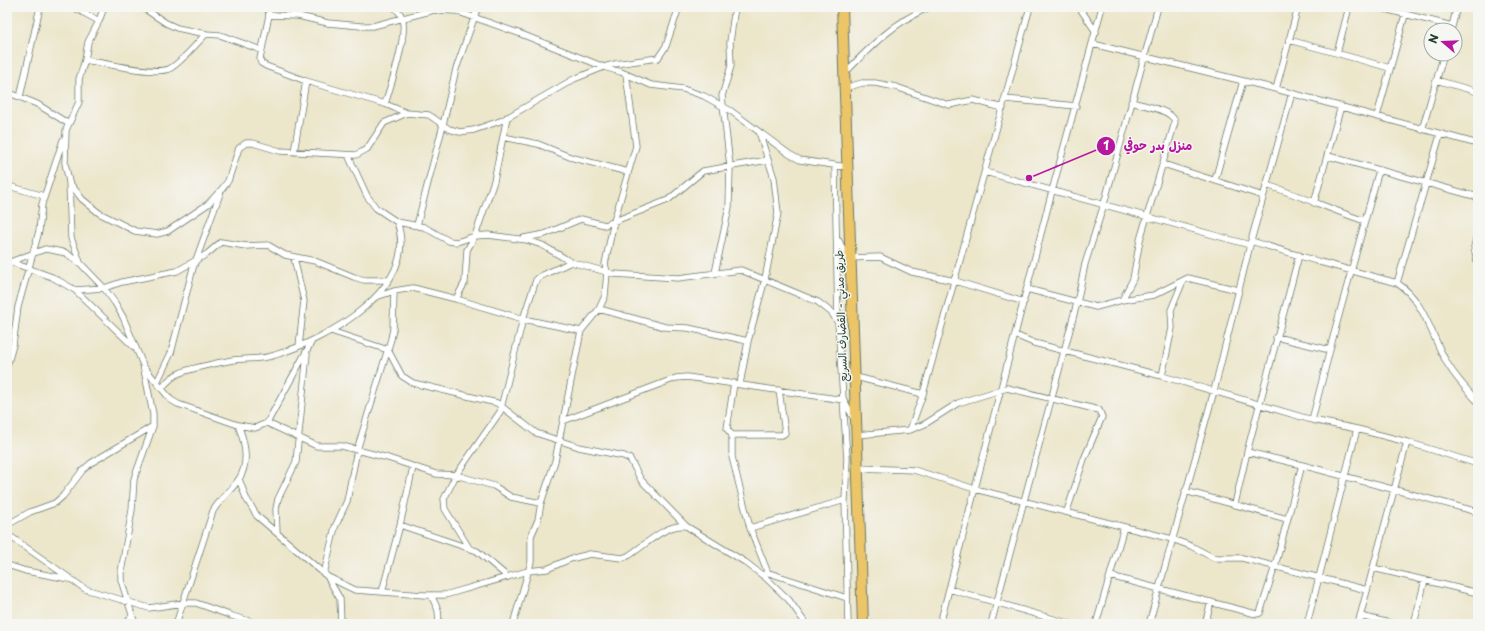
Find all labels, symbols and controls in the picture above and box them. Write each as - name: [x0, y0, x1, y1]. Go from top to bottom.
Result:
- north arrow: [1423, 22, 1463, 62]
- text: N: [1424, 31, 1443, 45]
- callout: منزل بدر حوفي: [1096, 134, 1200, 158]
- text: 1: [1103, 136, 1109, 154]
- text: منزل بدر حوفي: [1124, 136, 1192, 155]
- street label: طريق مدني - القضارف السريع: [830, 250, 854, 382]

